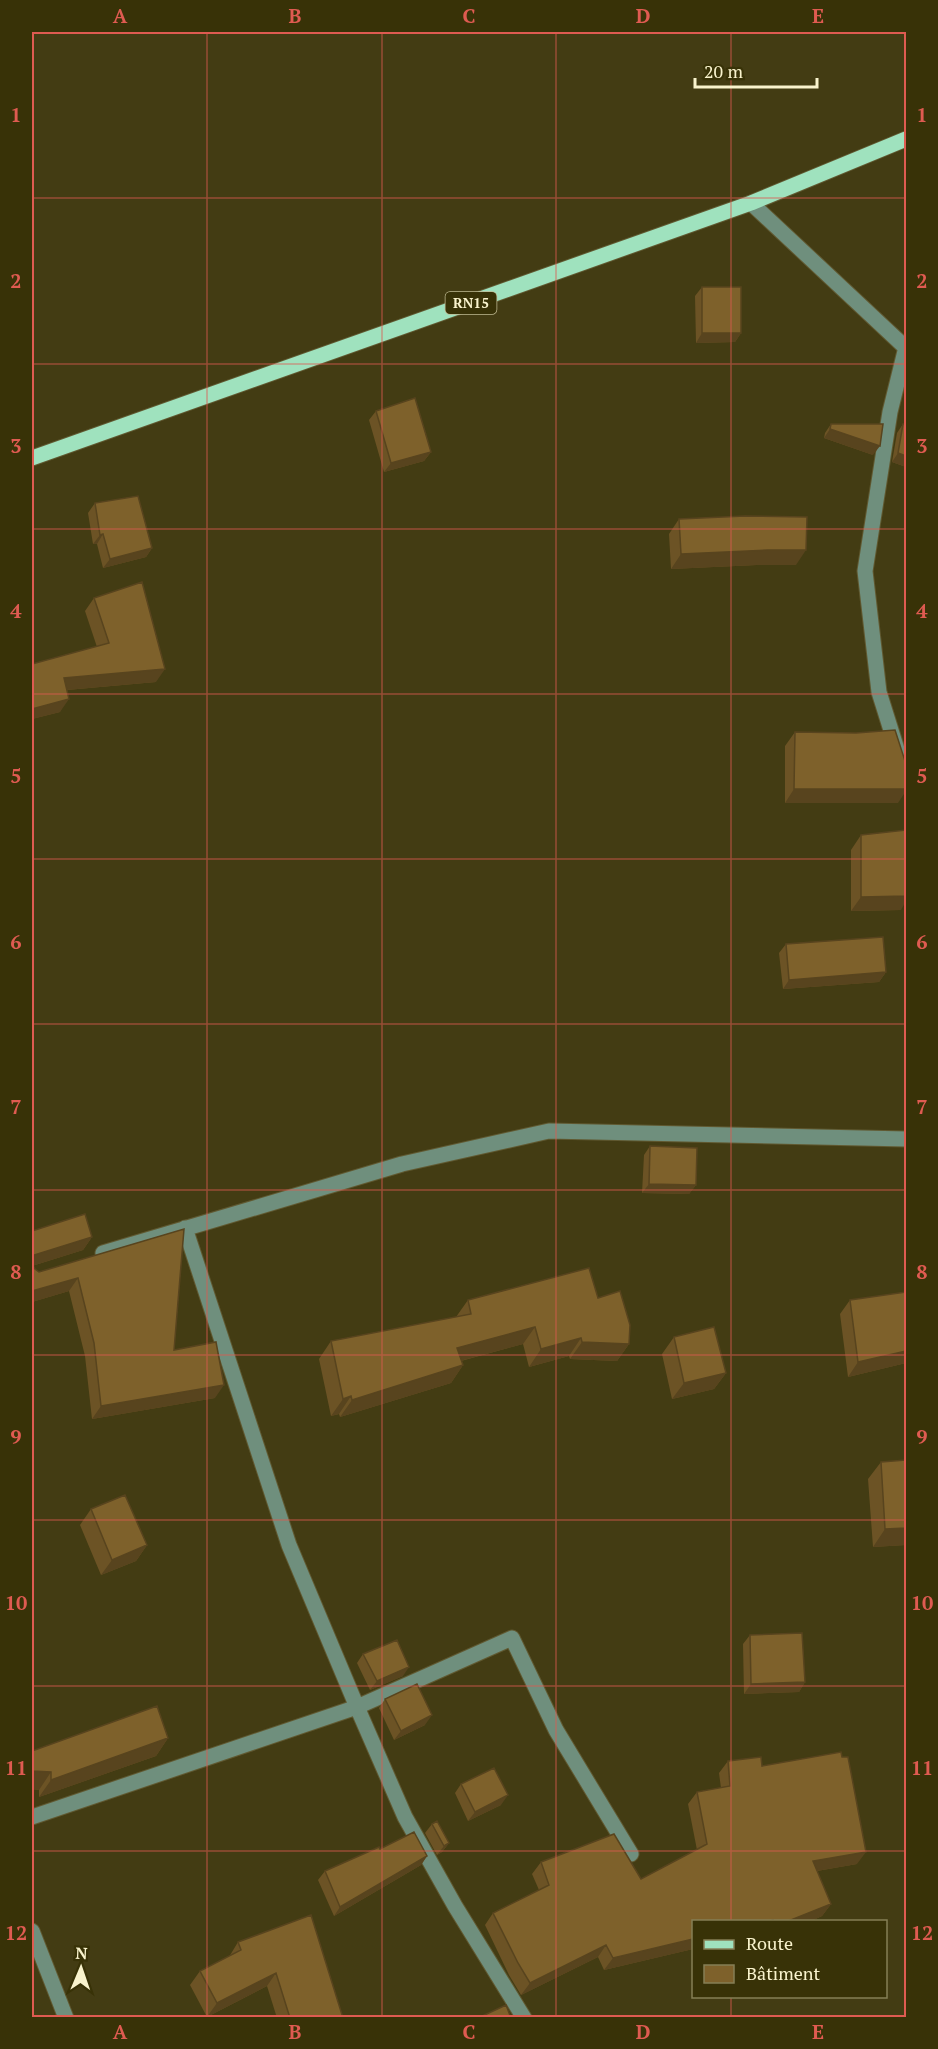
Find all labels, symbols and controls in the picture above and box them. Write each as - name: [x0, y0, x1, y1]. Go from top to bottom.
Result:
- text: A: [113, 2, 128, 29]
- text: B: [289, 2, 302, 29]
- text: C: [462, 2, 476, 29]
- text: D: [636, 2, 650, 29]
- text: E: [812, 2, 824, 29]
- scale bar: [695, 51, 816, 89]
- text: 20 m: [704, 59, 744, 83]
- text: 1: [10, 101, 22, 128]
- text: 1: [916, 101, 928, 128]
- text: 2: [10, 267, 22, 294]
- text: 2: [916, 267, 928, 294]
- road number: RN15: [446, 292, 496, 314]
- text: 3: [10, 432, 22, 459]
- text: 3: [916, 432, 928, 459]
- text: 4: [10, 597, 22, 624]
- text: 4: [916, 597, 928, 624]
- text: 5: [10, 762, 22, 789]
- text: 5: [916, 762, 928, 789]
- text: 6: [10, 928, 22, 955]
- text: 6: [916, 928, 928, 955]
- text: 7: [10, 1093, 22, 1120]
- text: 7: [916, 1093, 928, 1120]
- text: 8: [10, 1258, 22, 1285]
- text: 8: [916, 1258, 928, 1285]
- text: 9: [10, 1423, 22, 1450]
- text: 9: [916, 1423, 928, 1450]
- text: 10: [5, 1589, 27, 1616]
- text: 10: [911, 1589, 933, 1616]
- text: 11: [5, 1754, 27, 1781]
- text: 11: [911, 1754, 933, 1781]
- text: 12: [5, 1919, 27, 1946]
- text: 12: [911, 1919, 933, 1946]
- legend: [692, 1920, 887, 1998]
- text: Route: [746, 1931, 793, 1955]
- north arrow: [51, 1938, 111, 1998]
- text: N: [75, 1942, 88, 1964]
- text: Bâtiment: [746, 1961, 821, 1985]
- text: A: [113, 2018, 128, 2045]
- text: B: [289, 2018, 302, 2045]
- text: C: [462, 2018, 476, 2045]
- text: D: [636, 2018, 650, 2045]
- text: E: [812, 2018, 824, 2045]

